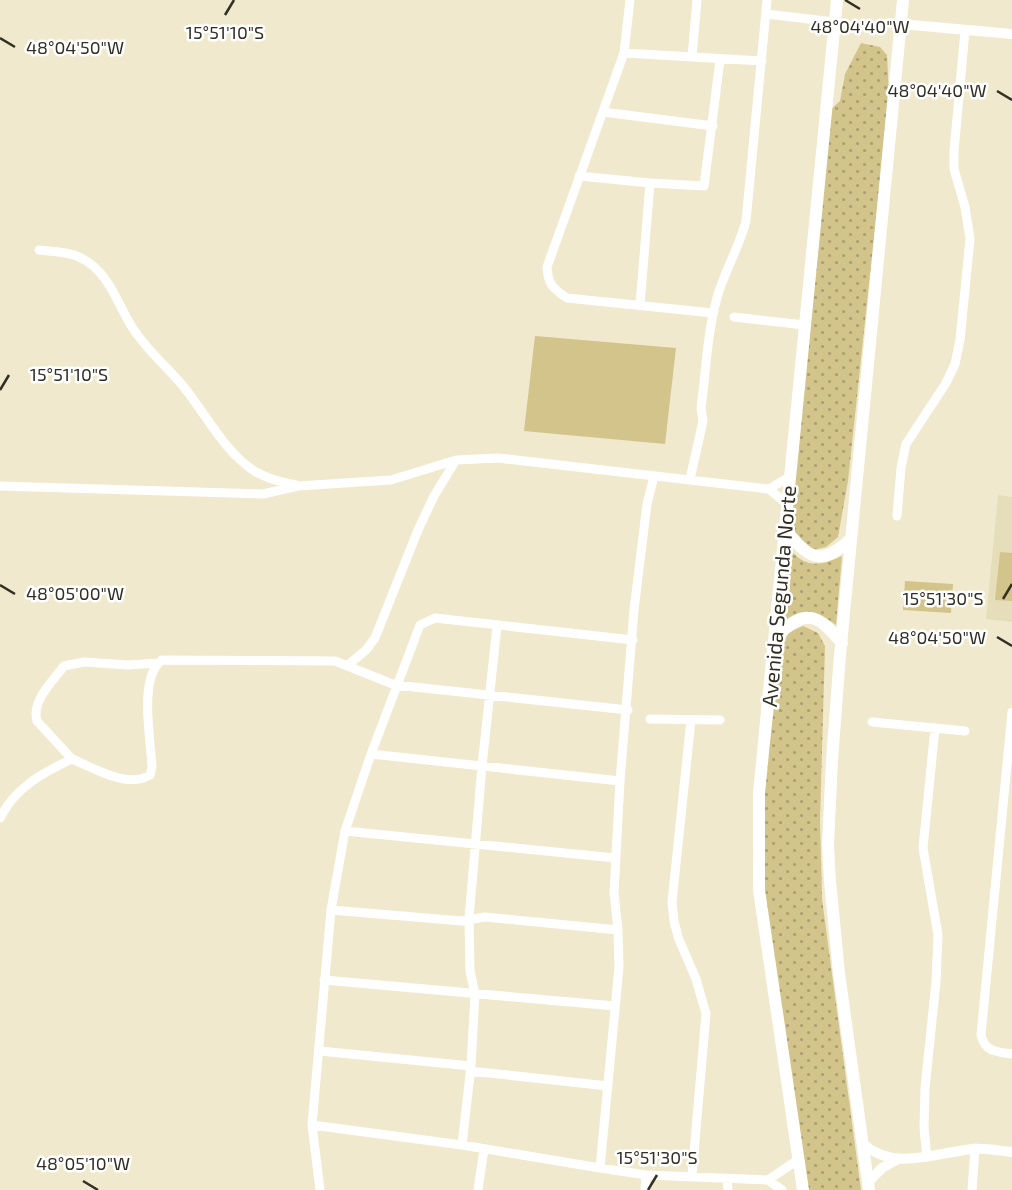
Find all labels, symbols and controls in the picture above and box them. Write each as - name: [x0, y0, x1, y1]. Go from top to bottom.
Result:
- text: 48°04'40"W: [810, 15, 910, 37]
- text: 15°51'10"S: [186, 21, 264, 43]
- text: 48°04'50"W: [26, 36, 124, 58]
- text: 48°04'40"W: [887, 79, 987, 101]
- text: 15°51'10"S: [30, 363, 108, 385]
- street label: Avenida Segunda Norte: [756, 484, 800, 708]
- text: 48°05'00"W: [26, 582, 124, 604]
- text: 15°51'30"S: [902, 587, 984, 609]
- text: 48°04'50"W: [888, 626, 986, 648]
- text: 15°51'30"S: [616, 1146, 698, 1168]
- text: 48°05'10"W: [36, 1152, 130, 1174]

